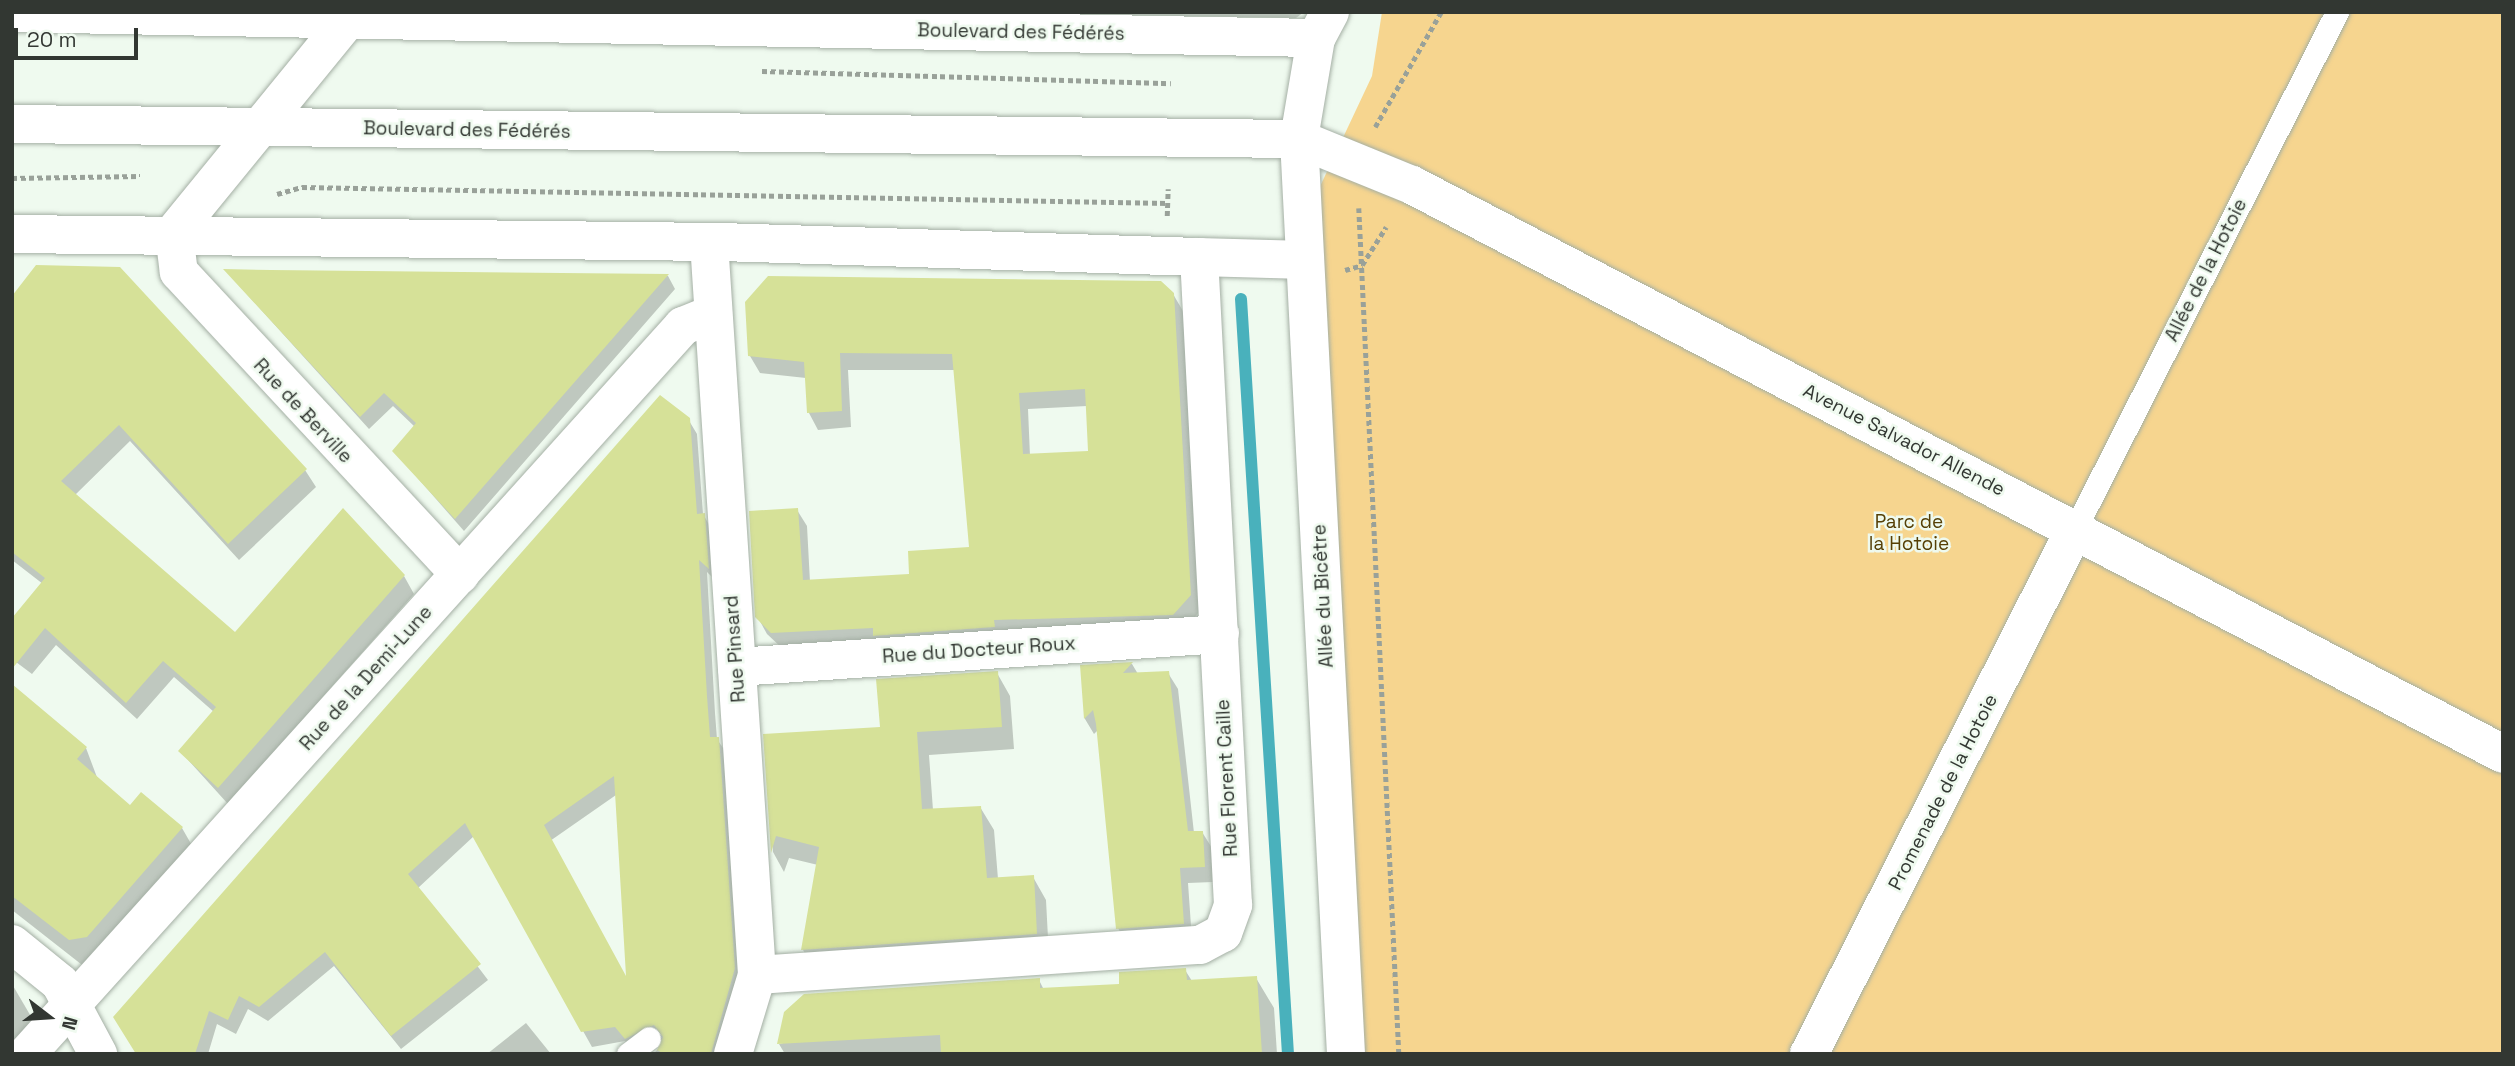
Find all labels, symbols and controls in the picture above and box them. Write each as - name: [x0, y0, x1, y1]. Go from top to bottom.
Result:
- scale bar: [18, 14, 142, 58]
- street label: Boulevard des Fédérés: [917, 19, 1125, 45]
- text: 20 m: [27, 26, 77, 53]
- street label: Boulevard des Fédérés: [363, 117, 571, 143]
- street label: Allée de la Hotoie: [2160, 195, 2252, 345]
- street label: Rue de Berville: [249, 354, 357, 468]
- street label: Avenue Salvador Allende: [1799, 379, 2009, 501]
- park label: Parc de la Hotoie: [1869, 511, 1949, 555]
- street label: Allée du Bicêtre: [1308, 524, 1338, 668]
- street label: Rue Pinsard: [720, 595, 750, 703]
- street label: Rue de la Demi-Lune: [295, 601, 437, 755]
- street label: Rue du Docteur Roux: [882, 632, 1076, 668]
- street label: Promenade de la Hotoie: [1884, 690, 2002, 894]
- street label: Rue Florent Caille: [1211, 699, 1243, 857]
- north arrow: [14, 982, 84, 1052]
- text: N: [56, 1014, 83, 1033]

